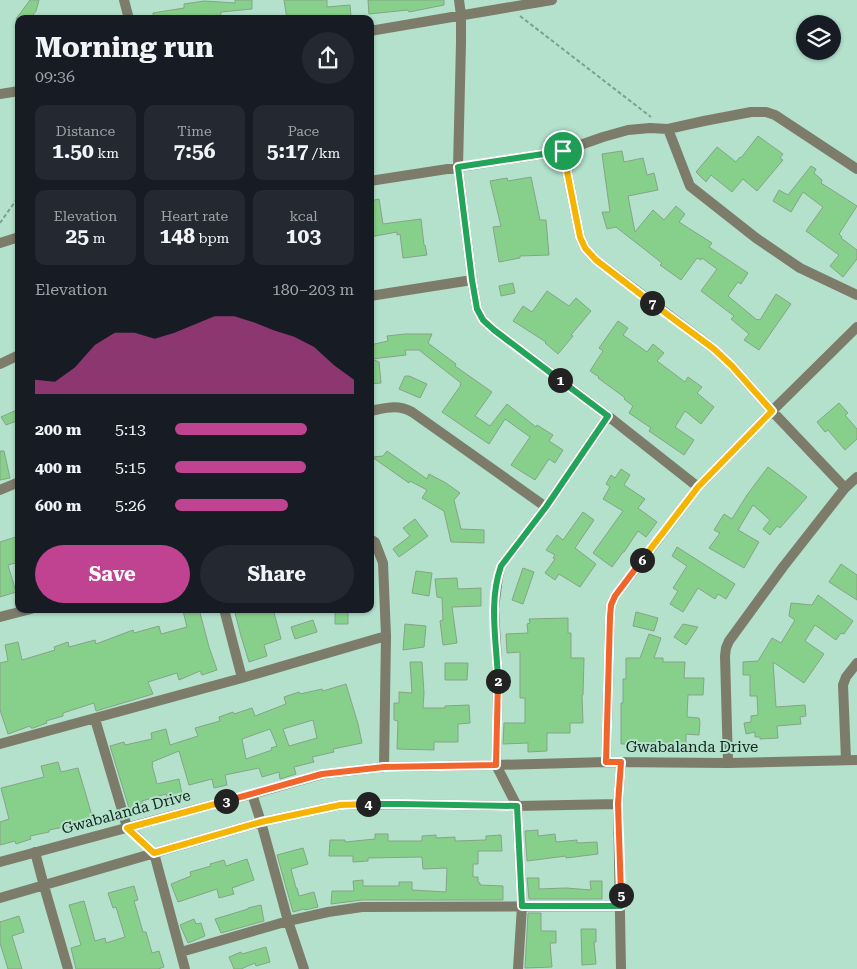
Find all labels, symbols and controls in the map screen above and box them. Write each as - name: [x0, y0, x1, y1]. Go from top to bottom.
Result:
- map controls: [796, 15, 841, 60]
- button: layers: [796, 15, 841, 60]
- text: Morning run: [35, 31, 214, 64]
- button: share: [302, 32, 354, 84]
- text: 09:36: [35, 67, 75, 86]
- text: Distance: [56, 123, 115, 139]
- text: Time: [177, 123, 212, 139]
- text: Pace: [288, 123, 319, 139]
- pin: [542, 130, 584, 172]
- icon: arrive: [549, 137, 577, 165]
- text: 1.50: [52, 139, 94, 163]
- text: 7:56: [174, 139, 215, 163]
- text: 5:17: [267, 139, 309, 163]
- text: km: [94, 145, 119, 161]
- text: /km: [309, 145, 340, 161]
- text: Elevation: [54, 208, 117, 224]
- text: Heart rate: [161, 208, 228, 224]
- text: kcal: [289, 208, 318, 224]
- text: 25: [66, 224, 89, 248]
- text: 148: [160, 224, 195, 248]
- text: 103: [286, 224, 321, 248]
- text: m: [89, 230, 105, 246]
- text: bpm: [195, 230, 229, 246]
- text: Elevation: [35, 280, 108, 299]
- text: 180–203 m: [272, 280, 354, 299]
- pin: 7: [640, 290, 664, 316]
- text: 7: [649, 295, 656, 311]
- pin: 1: [548, 368, 572, 392]
- text: 1: [557, 372, 564, 388]
- text: 200 m: [35, 420, 81, 439]
- text: 5:13: [115, 420, 146, 439]
- text: 400 m: [35, 458, 81, 477]
- text: 5:15: [115, 458, 146, 477]
- text: 600 m: [35, 496, 81, 515]
- text: 5:26: [115, 496, 146, 515]
- button: Save: [35, 545, 190, 603]
- button: Share: [200, 545, 354, 603]
- pin: 6: [630, 548, 654, 572]
- text: 6: [639, 552, 646, 568]
- pin: 2: [486, 668, 510, 694]
- text: 2: [495, 673, 502, 689]
- street label: Gwabalanda Drive: [626, 738, 758, 756]
- street label: Gwabalanda Drive: [60, 786, 192, 838]
- pin: 3: [214, 788, 238, 814]
- pin: 4: [356, 792, 380, 816]
- text: 3: [223, 793, 230, 809]
- text: 4: [365, 796, 372, 812]
- pin: 5: [608, 882, 634, 908]
- text: 5: [618, 887, 625, 903]

